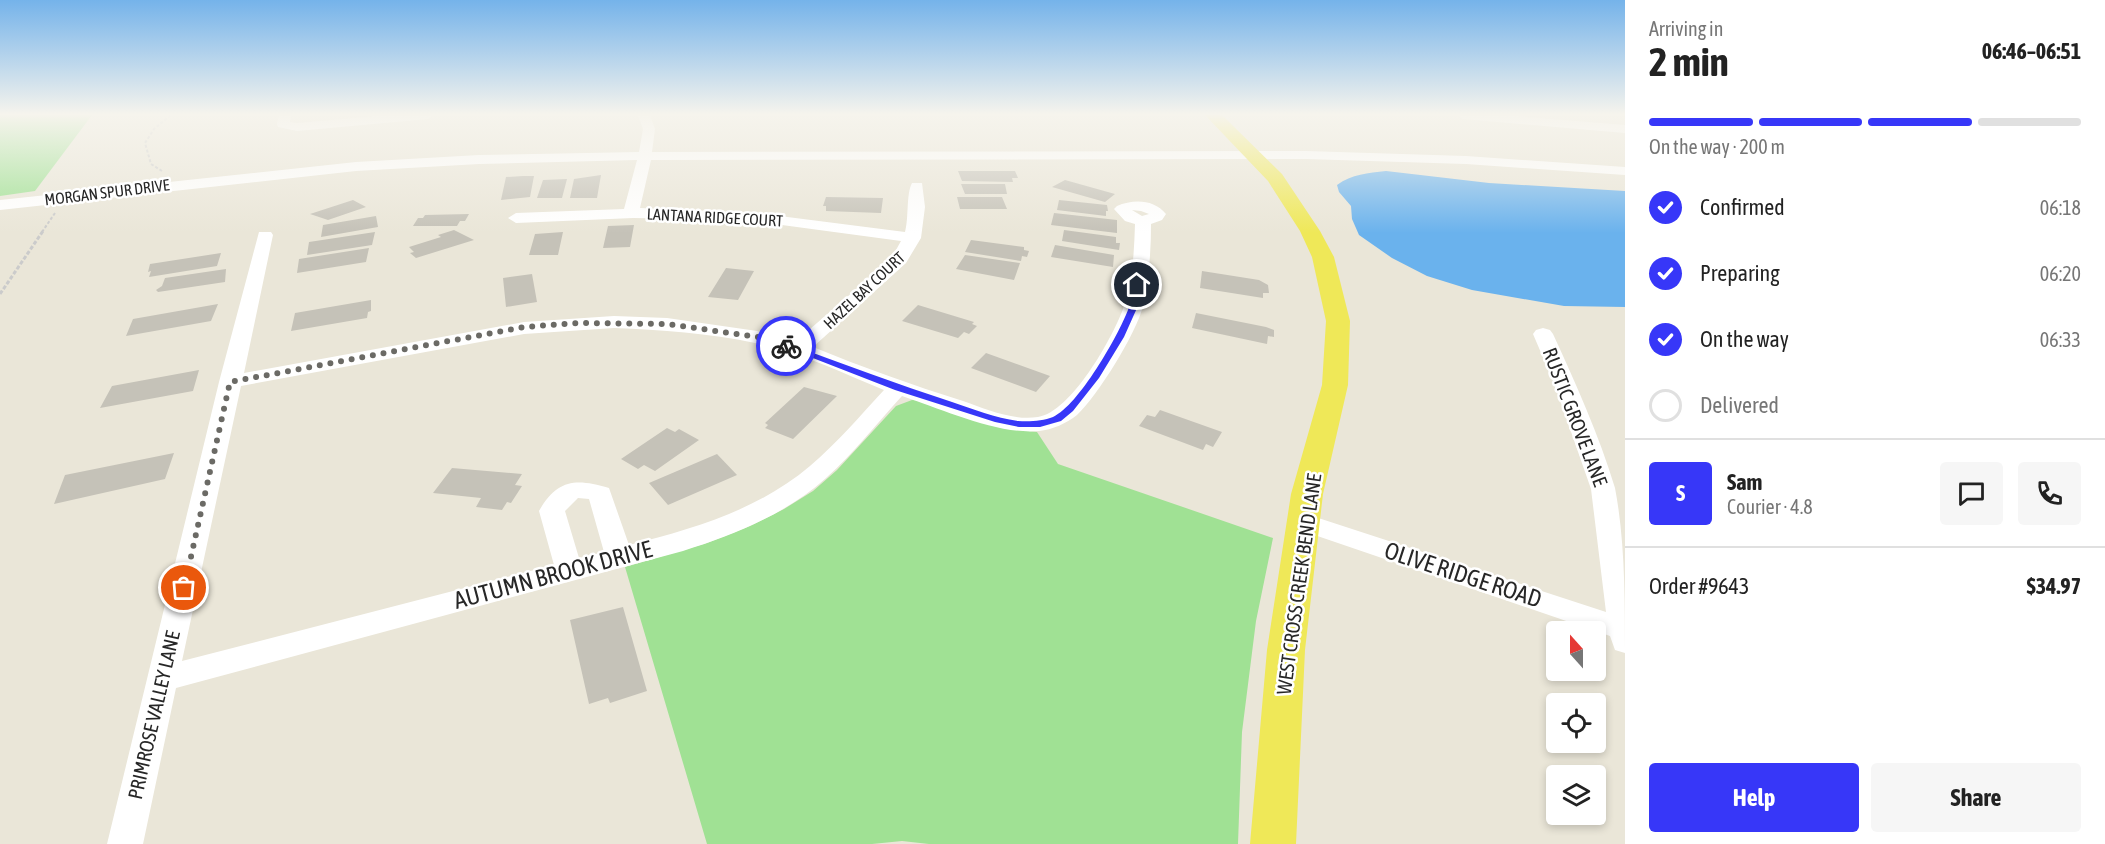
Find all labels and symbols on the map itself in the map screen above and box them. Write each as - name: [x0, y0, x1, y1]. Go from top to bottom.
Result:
- street label: MORGAN SPUR DRIVE: [43, 175, 171, 209]
- street label: LANTANA RIDGE COURT: [646, 204, 784, 230]
- street label: HAZEL BAY COURT: [820, 248, 908, 332]
- pin: [1111, 259, 1162, 310]
- courier: [756, 316, 816, 376]
- street label: RUSTIC GROVE LANE: [1538, 344, 1613, 490]
- street label: WEST CROSS CREEK BEND LANE: [1272, 471, 1325, 696]
- street label: AUTUMN BROOK DRIVE: [451, 535, 655, 614]
- street label: OLIVE RIDGE ROAD: [1381, 536, 1545, 613]
- pin: [158, 562, 209, 613]
- north arrow: [1546, 621, 1606, 681]
- street label: PRIMROSE VALLEY LANE: [123, 628, 184, 801]

